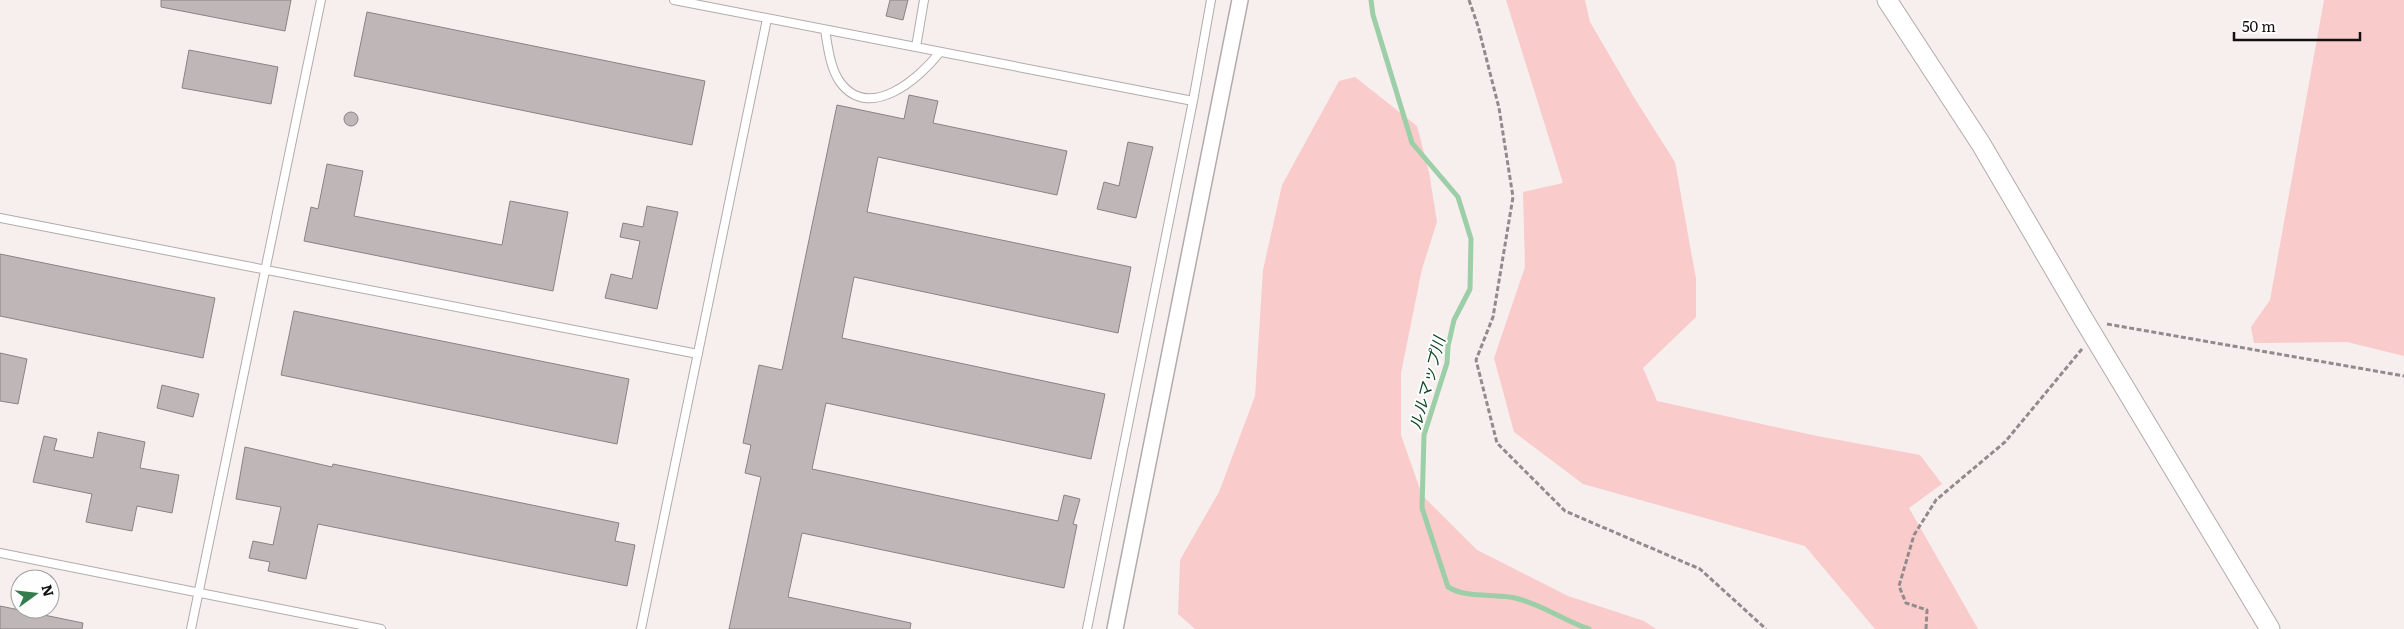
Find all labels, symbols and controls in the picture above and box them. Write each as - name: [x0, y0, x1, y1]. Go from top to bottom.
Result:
- scale bar: [2234, 10, 2360, 42]
- text: 50 m: [2242, 14, 2276, 37]
- water label: ルルマップ川: [1402, 332, 1451, 432]
- north arrow: [10, 569, 60, 619]
- text: N: [37, 582, 60, 599]

